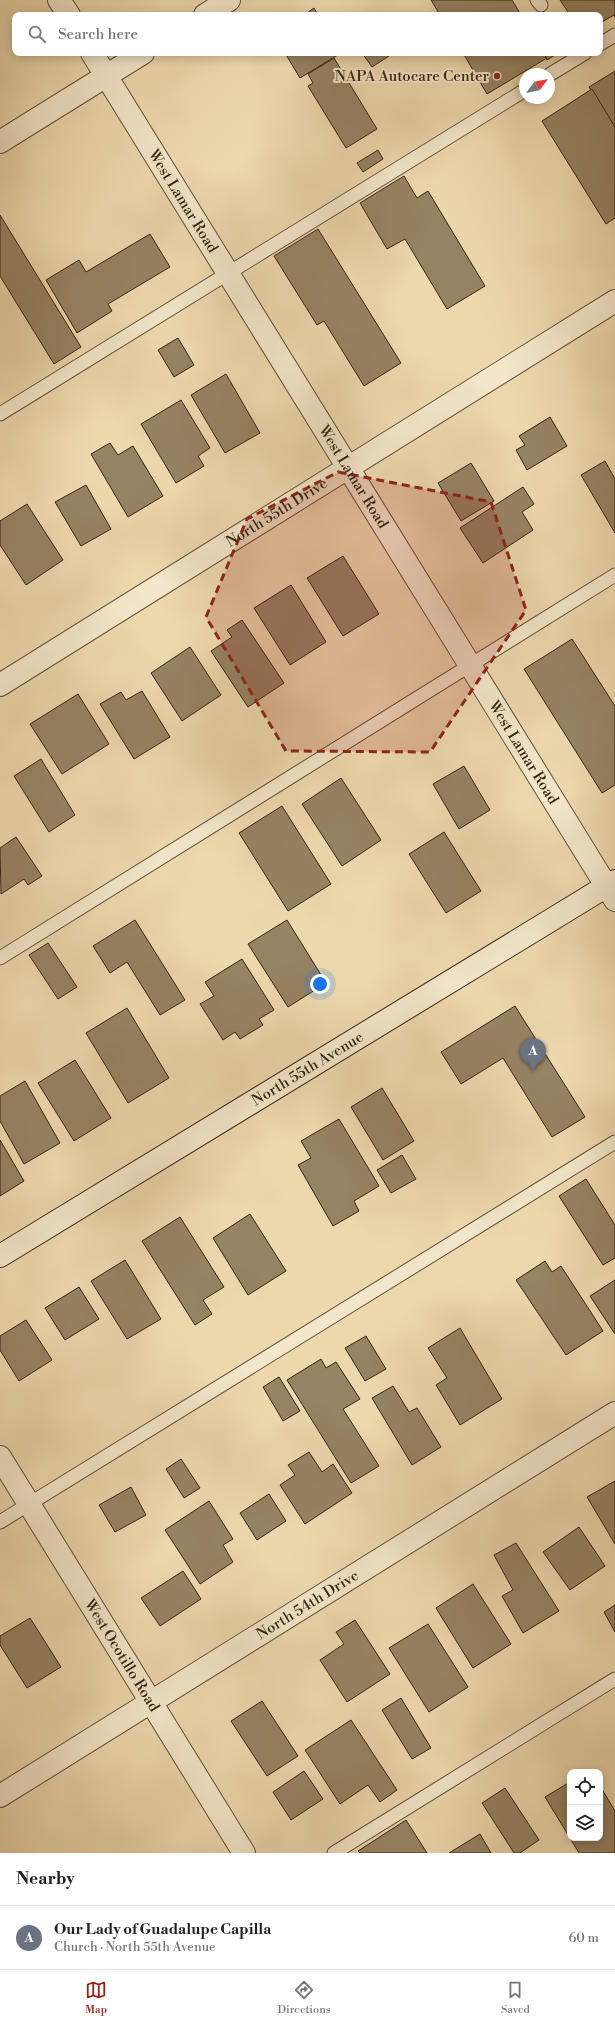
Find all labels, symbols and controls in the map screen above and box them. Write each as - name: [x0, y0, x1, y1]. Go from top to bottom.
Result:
- search box: [12, 12, 603, 56]
- icon: search: [26, 23, 48, 45]
- text: Search here: [58, 25, 138, 44]
- place label: NAPA Autocare Center: [335, 67, 490, 86]
- north arrow: [519, 68, 555, 104]
- marker: NAPA Autocare Center: [492, 71, 502, 81]
- street label: West Lamar Road: [144, 145, 223, 257]
- street label: West Lamar Road: [314, 421, 393, 532]
- street label: North 55th Drive: [222, 474, 331, 551]
- street label: West Lamar Road: [484, 696, 563, 808]
- your location: [310, 974, 330, 994]
- street label: North 55th Avenue: [248, 1027, 367, 1110]
- pin: A: [520, 1038, 546, 1071]
- street label: North 54th Drive: [253, 1566, 362, 1644]
- street label: West Ocotillo Road: [80, 1595, 164, 1715]
- map controls: [567, 1769, 603, 1841]
- button: locate: [567, 1769, 603, 1805]
- button: layers: [567, 1805, 603, 1841]
- text: Nearby: [16, 1868, 75, 1890]
- text: Our Lady of Guadalupe Capilla: [54, 1920, 271, 1939]
- text: A: [24, 1930, 34, 1946]
- text: 60 m: [568, 1930, 599, 1946]
- text: Church · North 55th Avenue: [54, 1939, 216, 1955]
- tab: Map: [85, 1979, 107, 2017]
- tab: Directions: [278, 1979, 331, 2017]
- tab: Saved: [501, 1979, 530, 2017]

